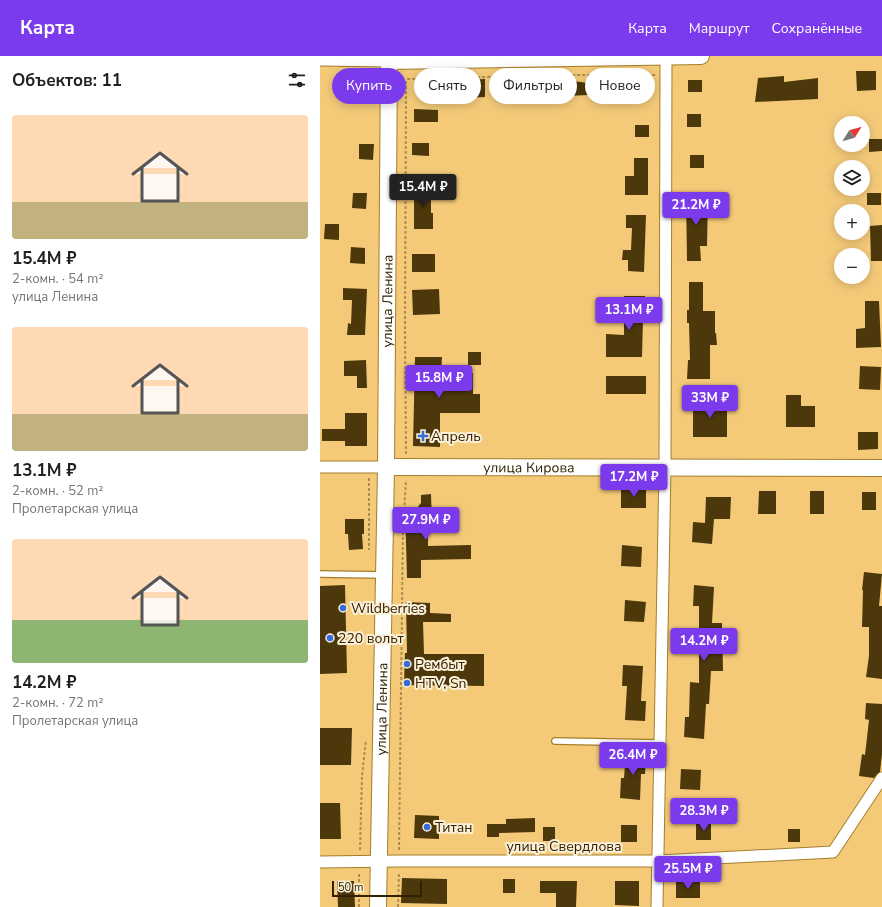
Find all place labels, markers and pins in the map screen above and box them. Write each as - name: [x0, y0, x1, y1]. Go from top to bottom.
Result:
- pin: 15.4M ₽: [386, 174, 460, 208]
- pin: 21.2M ₽: [659, 192, 733, 226]
- pin: 13.1M ₽: [592, 297, 666, 331]
- pin: 15.8M ₽: [402, 365, 476, 399]
- pin: 33M ₽: [682, 385, 738, 419]
- place label: Апрель: [431, 427, 481, 446]
- marker: Апрель: [418, 431, 428, 441]
- pin: 17.2M ₽: [597, 464, 671, 498]
- pin: 27.9M ₽: [389, 507, 463, 541]
- place label: Wildberries: [351, 599, 425, 618]
- marker: Wildberries: [338, 603, 348, 613]
- pin: 14.2M ₽: [667, 628, 741, 662]
- place label: 220 вольт: [338, 629, 404, 648]
- marker: 220 вольт: [325, 633, 335, 643]
- place label: Рембыт: [415, 655, 466, 674]
- marker: Рембыт: [402, 659, 412, 669]
- place label: HTV, Sn: [415, 674, 467, 693]
- marker: HTV, Sn: [402, 678, 412, 688]
- pin: 26.4M ₽: [596, 742, 670, 776]
- pin: 28.3M ₽: [667, 798, 741, 832]
- place label: Титан: [435, 818, 473, 837]
- marker: Титан: [422, 822, 432, 832]
- pin: 25.5M ₽: [651, 856, 725, 890]

